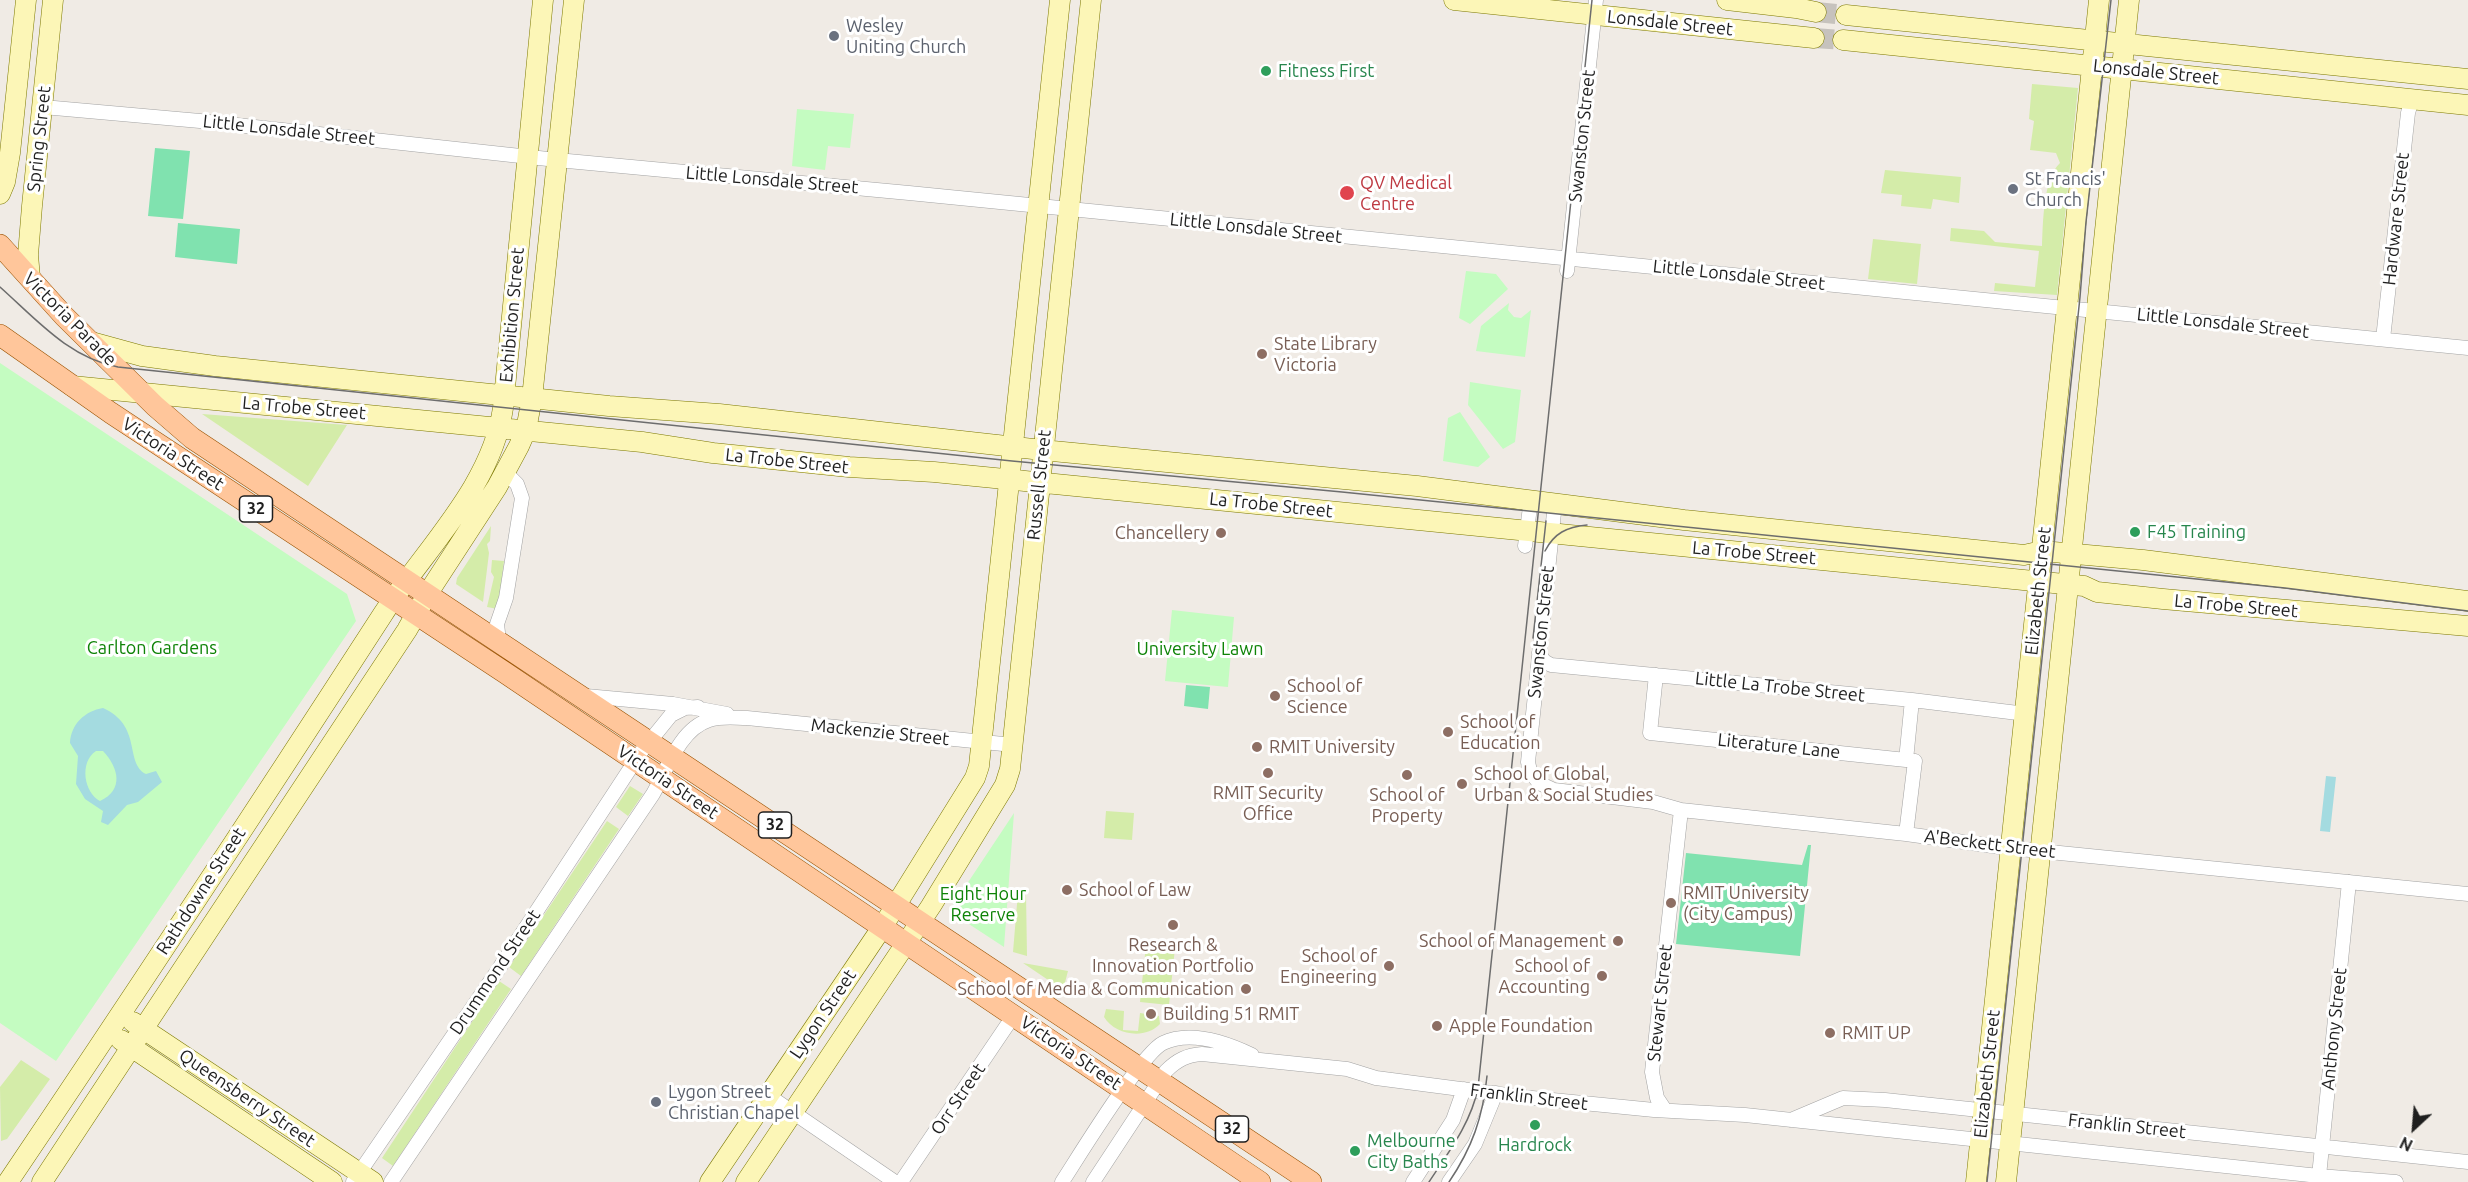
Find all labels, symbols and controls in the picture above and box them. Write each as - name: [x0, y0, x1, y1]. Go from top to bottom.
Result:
- street label: Lonsdale Street: [1606, 6, 1734, 40]
- place label: Wesley Uniting Church: [846, 15, 966, 57]
- marker: Wesley Uniting Church: [827, 29, 841, 43]
- street label: Lonsdale Street: [2092, 55, 2220, 89]
- place label: Fitness First: [1278, 60, 1374, 82]
- marker: Fitness First: [1259, 64, 1273, 78]
- street label: Swanston Street: [1564, 69, 1600, 203]
- street label: Spring Street: [23, 85, 55, 193]
- street label: Little Lonsdale Street: [202, 110, 376, 150]
- street label: Hardware Street: [2378, 152, 2414, 286]
- street label: Little Lonsdale Street: [685, 162, 859, 198]
- place label: St Francis' Church: [2025, 168, 2106, 210]
- place label: QV Medical Centre: [1360, 172, 1452, 214]
- marker: St Francis' Church: [2006, 182, 2020, 196]
- marker: QV Medical Centre: [1338, 184, 1356, 202]
- street label: Little Lonsdale Street: [1169, 208, 1343, 248]
- street label: Exhibition Street: [495, 247, 529, 383]
- street label: Little Lonsdale Street: [1652, 255, 1826, 295]
- street label: Victoria Parade: [19, 268, 121, 370]
- street label: Little Lonsdale Street: [2136, 303, 2310, 343]
- place label: State Library Victoria: [1274, 333, 1377, 376]
- marker: State Library Victoria: [1255, 347, 1269, 361]
- street label: La Trobe Street: [241, 392, 367, 424]
- street label: Victoria Street: [118, 413, 228, 495]
- street label: Russell Street: [1022, 429, 1056, 541]
- street label: La Trobe Street: [724, 444, 850, 478]
- street label: La Trobe Street: [1208, 488, 1334, 522]
- road number: 32: [240, 496, 272, 522]
- place label: F45 Training: [2147, 521, 2246, 543]
- place label: Chancellery: [1115, 522, 1209, 544]
- marker: F45 Training: [2128, 525, 2142, 539]
- marker: Chancellery: [1214, 526, 1228, 540]
- street label: Elizabeth Street: [2021, 526, 2055, 656]
- street label: La Trobe Street: [1691, 537, 1817, 569]
- street label: Swanston Street: [1523, 565, 1559, 699]
- street label: La Trobe Street: [2173, 590, 2299, 622]
- park label: Carlton Gardens: [87, 637, 217, 659]
- park label: University Lawn: [1136, 638, 1264, 660]
- street label: Little La Trobe Street: [1694, 667, 1866, 707]
- place label: School of Science: [1287, 675, 1362, 718]
- marker: School of Science: [1268, 689, 1282, 703]
- place label: School of Education: [1460, 711, 1541, 754]
- street label: Mackenzie Street: [810, 714, 950, 750]
- marker: School of Education: [1441, 725, 1455, 739]
- street label: Literature Lane: [1716, 729, 1842, 763]
- place label: RMIT University: [1269, 736, 1395, 758]
- street label: Victoria Street: [613, 740, 723, 824]
- marker: RMIT University: [1250, 740, 1264, 754]
- place label: School of Global, Urban & Social Studies: [1474, 763, 1653, 806]
- marker: RMIT Security Office: [1261, 766, 1275, 780]
- marker: School of Property: [1400, 768, 1414, 782]
- marker: School of Global, Urban & Social Studies: [1455, 777, 1469, 791]
- place label: RMIT Security Office: [1213, 782, 1323, 824]
- place label: School of Property: [1369, 784, 1445, 826]
- road number: 32: [758, 812, 792, 838]
- street label: Rathdowne Street: [152, 823, 250, 959]
- street label: A'Beckett Street: [1923, 825, 2057, 863]
- place label: School of Law: [1079, 879, 1191, 901]
- place label: RMIT University (City Campus): [1683, 882, 1809, 924]
- park label: Eight Hour Reserve: [940, 883, 1026, 926]
- marker: School of Law: [1060, 883, 1074, 897]
- marker: RMIT University (City Campus): [1664, 896, 1678, 910]
- street label: Drummond Street: [445, 905, 545, 1039]
- marker: Research & Innovation Portfolio: [1166, 918, 1180, 932]
- place label: School of Management: [1419, 930, 1606, 952]
- place label: Research & Innovation Portfolio: [1092, 934, 1254, 976]
- marker: School of Management: [1611, 934, 1625, 948]
- street label: Stewart Street: [1643, 943, 1677, 1063]
- place label: School of Engineering: [1280, 945, 1377, 988]
- place label: School of Accounting: [1499, 955, 1590, 998]
- marker: School of Engineering: [1382, 959, 1396, 973]
- street label: Lygon Street: [785, 965, 861, 1063]
- street label: Anthony Street: [2317, 967, 2351, 1091]
- marker: School of Accounting: [1595, 969, 1609, 983]
- place label: School of Media & Communication: [957, 978, 1234, 1000]
- marker: School of Media & Communication: [1239, 982, 1253, 996]
- place label: Building 51 RMIT: [1163, 1003, 1299, 1025]
- marker: Building 51 RMIT: [1144, 1007, 1158, 1021]
- street label: Elizabeth Street: [1970, 1009, 2004, 1139]
- street label: Victoria Street: [1016, 1011, 1126, 1095]
- place label: Apple Foundation: [1449, 1015, 1593, 1037]
- marker: Apple Foundation: [1430, 1019, 1444, 1033]
- place label: RMIT UP: [1842, 1022, 1911, 1044]
- marker: RMIT UP: [1823, 1026, 1837, 1040]
- street label: Queensberry Street: [175, 1044, 319, 1152]
- street label: Orr Street: [926, 1059, 990, 1139]
- street label: Franklin Street: [1469, 1079, 1589, 1115]
- place label: Lygon Street Christian Chapel: [668, 1081, 799, 1124]
- marker: Lygon Street Christian Chapel: [649, 1095, 663, 1109]
- north arrow: [2384, 1098, 2444, 1158]
- street label: Franklin Street: [2067, 1109, 2187, 1143]
- road number: 32: [1216, 1116, 1248, 1142]
- marker: Hardrock: [1528, 1118, 1542, 1132]
- place label: Melbourne City Baths: [1367, 1130, 1456, 1172]
- text: N: [2397, 1133, 2415, 1155]
- place label: Hardrock: [1498, 1134, 1572, 1156]
- marker: Melbourne City Baths: [1348, 1144, 1362, 1158]

